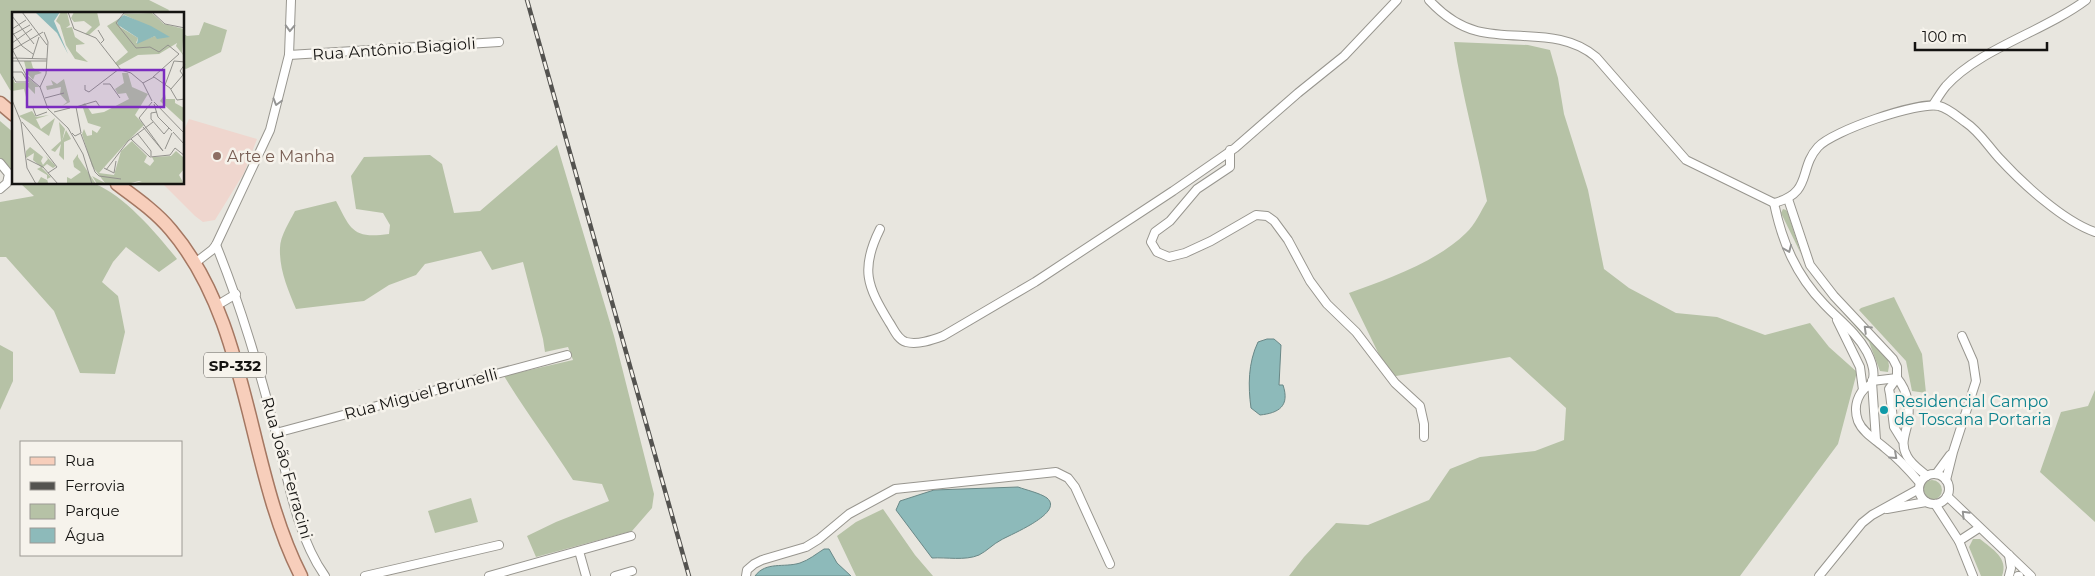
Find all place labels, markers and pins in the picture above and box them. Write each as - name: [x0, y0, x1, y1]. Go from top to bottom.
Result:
- place label: Arte e Manha: [227, 147, 335, 166]
- marker: Arte e Manha: [211, 150, 223, 162]
- place label: Residencial Campo de Toscana Portaria: [1894, 392, 2051, 429]
- marker: Residencial Campo de Toscana Portaria: [1878, 404, 1890, 416]

